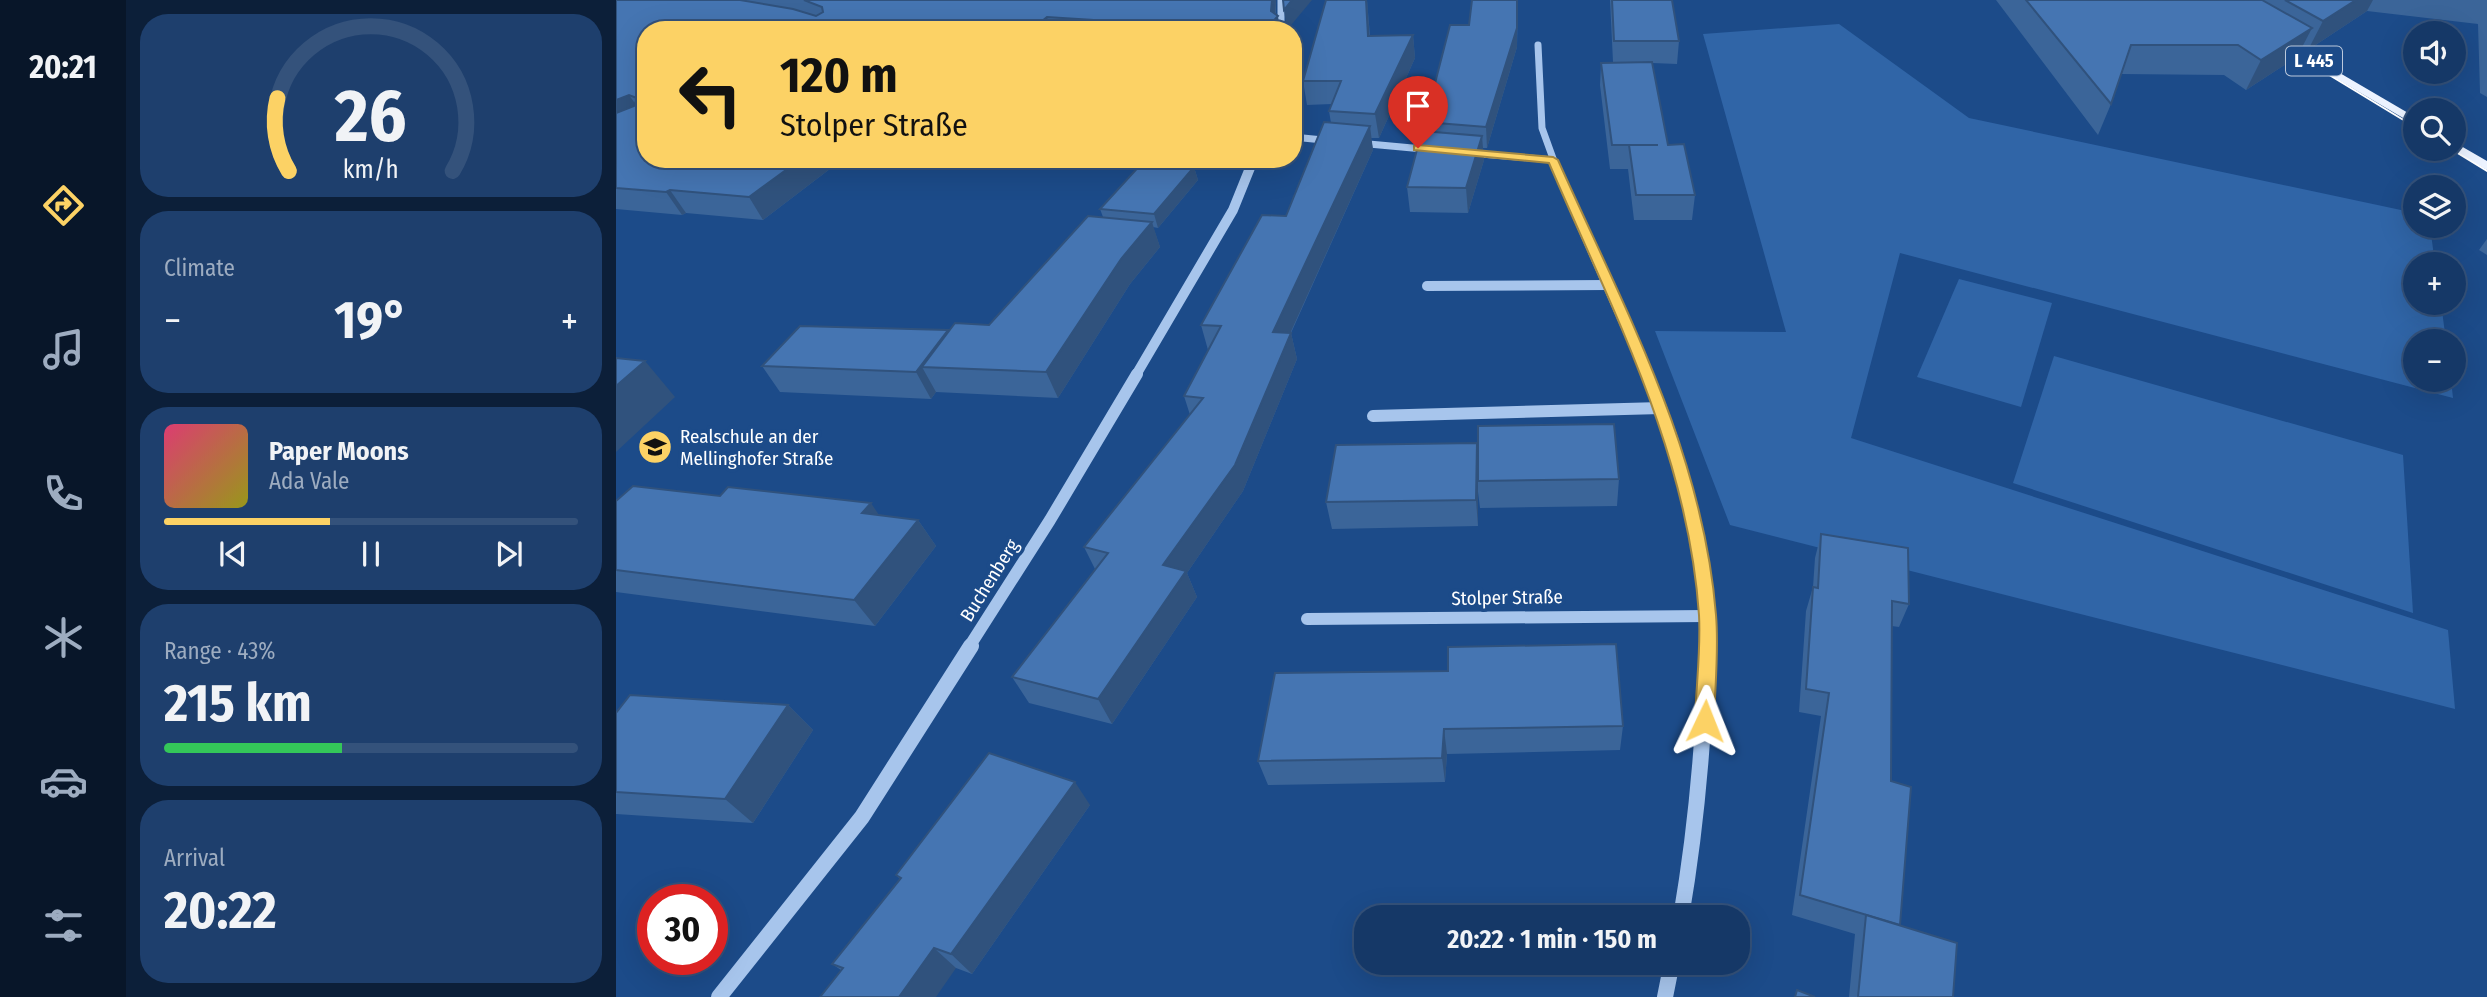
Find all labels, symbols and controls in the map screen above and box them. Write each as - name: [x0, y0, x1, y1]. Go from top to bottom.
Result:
- map controls: [2403, 21, 2466, 392]
- button: sound: [2403, 21, 2466, 84]
- text: 120 m: [780, 46, 898, 105]
- road number: L 445: [2286, 46, 2342, 76]
- text: 20:21: [29, 48, 97, 86]
- icon: left: [665, 49, 756, 140]
- text: 26: [334, 74, 407, 161]
- pin: [1388, 76, 1448, 148]
- icon: arrive: [1399, 87, 1437, 125]
- button: search: [2403, 98, 2466, 161]
- text: Stolper Straße: [780, 106, 968, 144]
- text: km/h: [343, 155, 399, 185]
- button: layers: [2403, 175, 2466, 238]
- icon: directions: [39, 181, 88, 230]
- button: +: [2403, 252, 2466, 315]
- text: Climate: [164, 254, 235, 282]
- text: 19°: [334, 289, 408, 352]
- text: −: [164, 298, 181, 344]
- text: +: [561, 298, 578, 344]
- icon: music: [39, 325, 88, 374]
- button: −: [2403, 329, 2466, 392]
- place label: Realschule an der Mellinghofer Straße: [680, 425, 833, 470]
- school or university icon: Realschule an der Mellinghofer Straße: [636, 428, 674, 466]
- text: Paper Moons: [269, 436, 409, 467]
- text: Ada Vale: [269, 467, 349, 495]
- icon: phone: [39, 469, 88, 518]
- icon: previous: [214, 535, 252, 573]
- icon: pause: [352, 535, 390, 573]
- icon: next: [490, 535, 528, 573]
- street label: Buchenberg: [955, 535, 1024, 626]
- street label: Stolper Straße: [1451, 585, 1563, 610]
- icon: climate: [39, 613, 88, 662]
- text: Range · 43%: [164, 637, 276, 665]
- text: 215 km: [164, 672, 312, 735]
- position arrow: [1668, 684, 1742, 758]
- icon: car: [39, 757, 88, 806]
- text: Arrival: [164, 844, 225, 872]
- text: 20:22: [164, 879, 277, 942]
- speed limit sign: 30: [637, 884, 728, 975]
- icon: filters: [39, 901, 88, 950]
- text: 20:22 · 1 min · 150 m: [1447, 924, 1657, 955]

